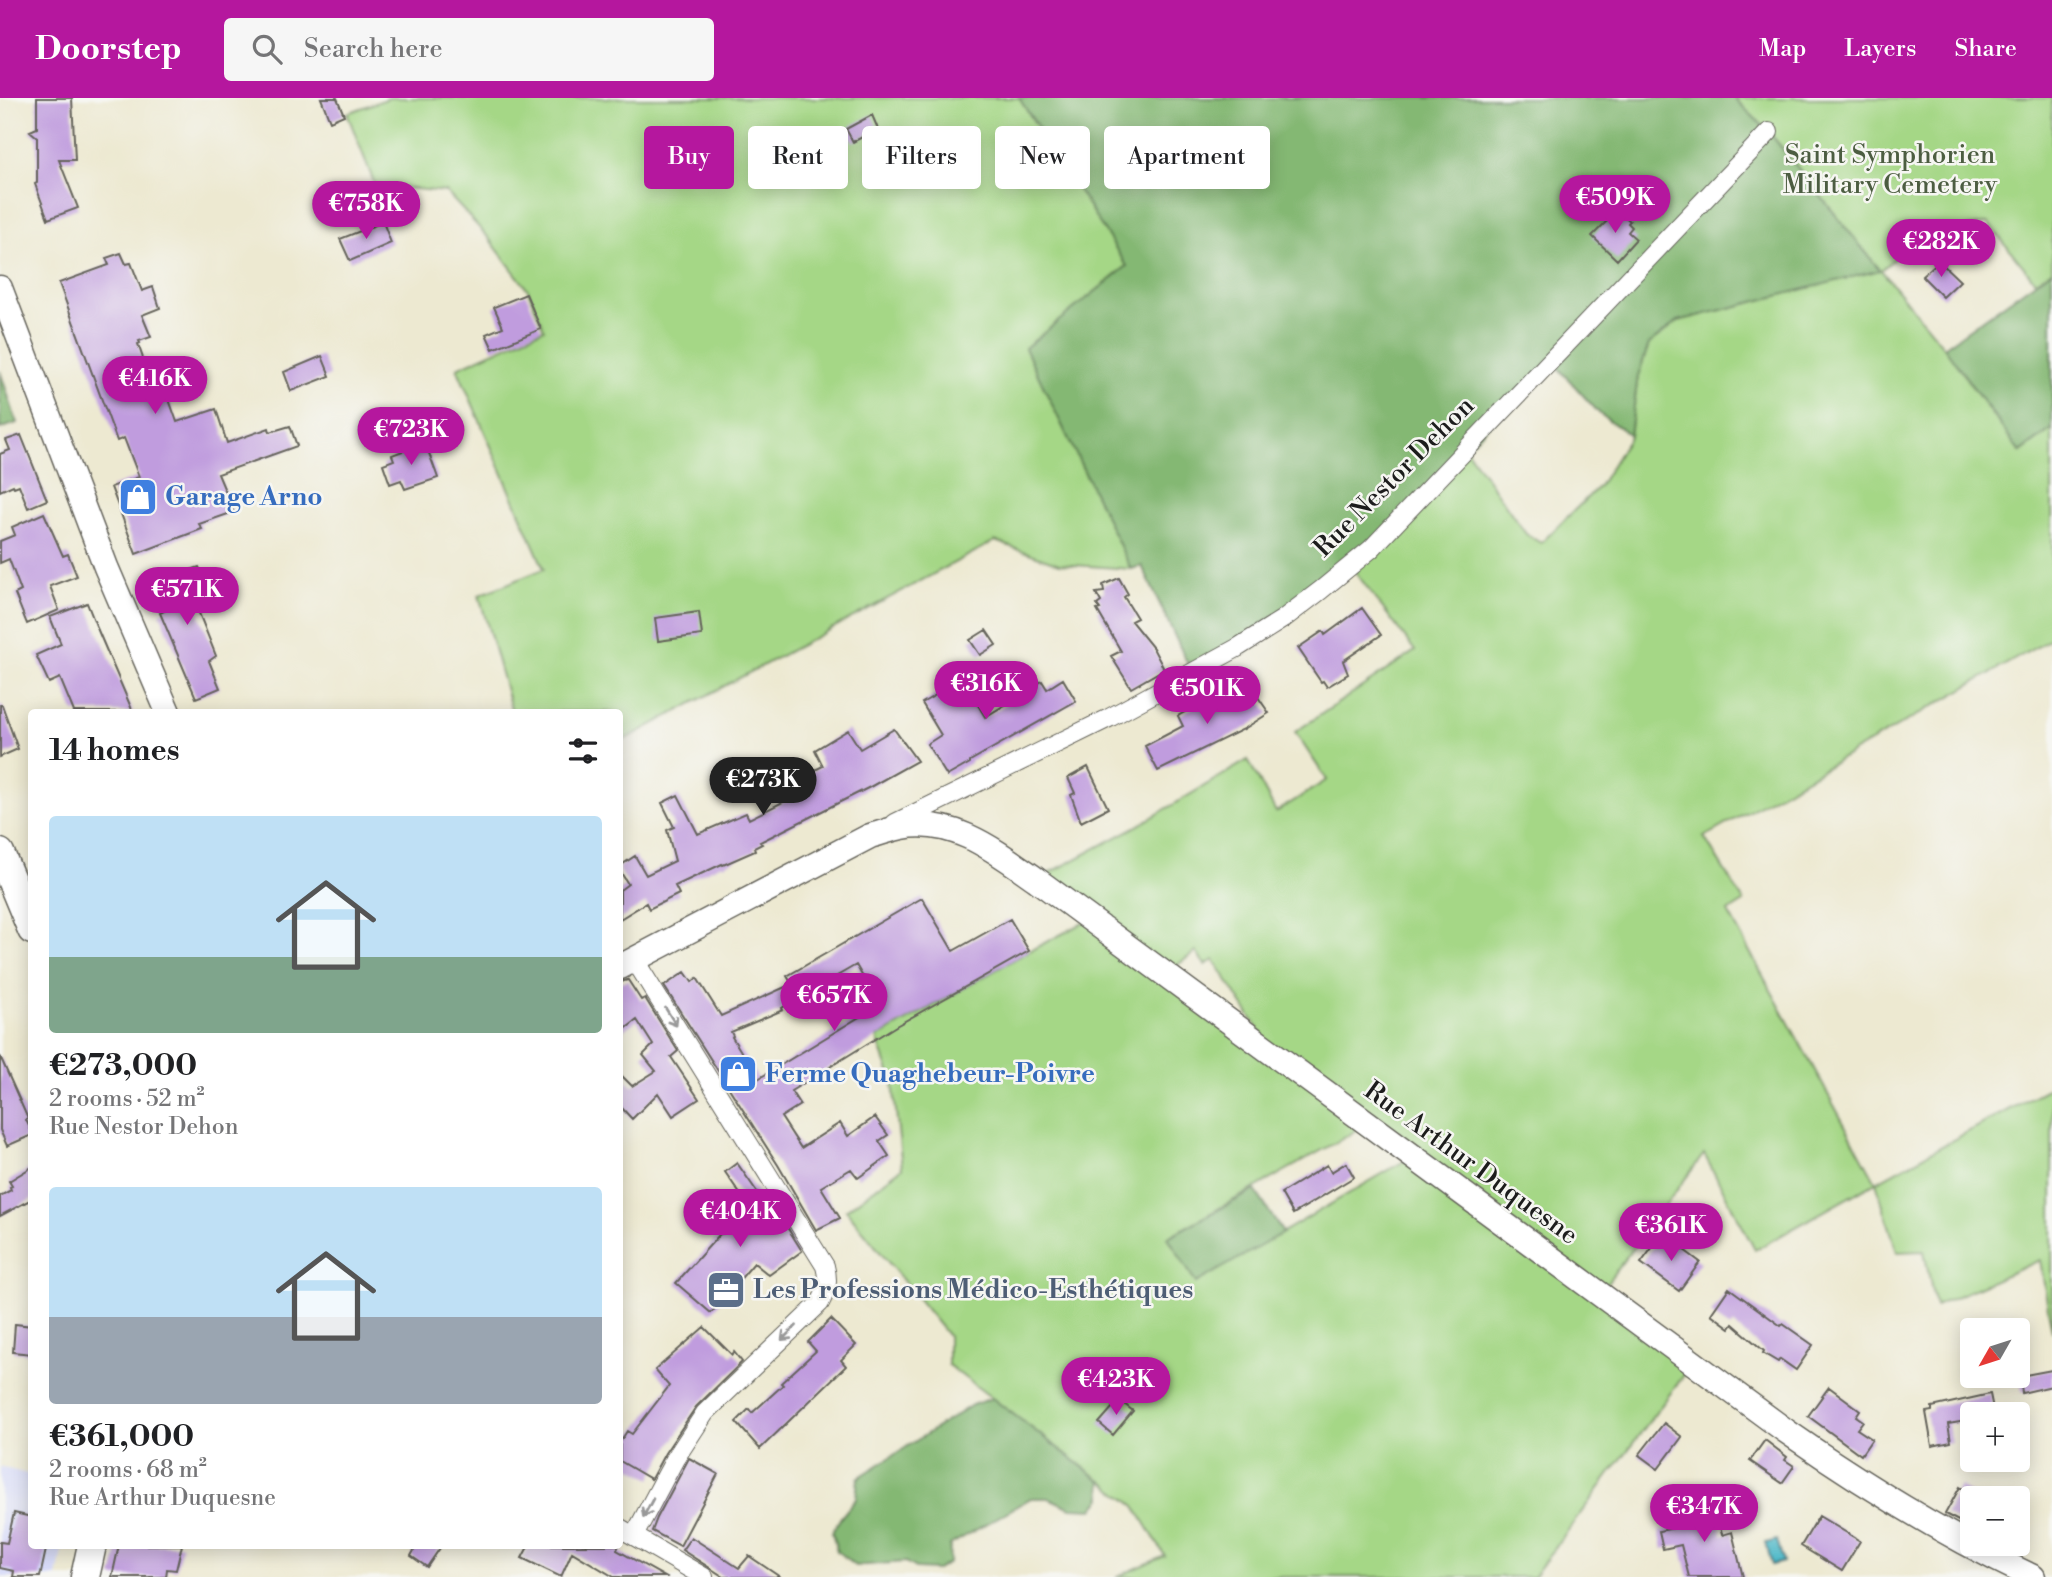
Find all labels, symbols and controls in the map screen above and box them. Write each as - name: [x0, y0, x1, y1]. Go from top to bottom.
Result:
- search box: [224, 18, 714, 81]
- text: Doorstep: [35, 29, 182, 70]
- icon: search: [248, 30, 286, 68]
- text: Search here: [304, 33, 443, 65]
- text: Map: [1759, 34, 1806, 64]
- text: Layers: [1844, 34, 1916, 64]
- text: Share: [1954, 34, 2017, 64]
- chip: Buy: [644, 126, 734, 189]
- chip: Rent: [748, 126, 848, 189]
- chip: Filters: [862, 126, 981, 189]
- chip: New: [995, 126, 1090, 189]
- chip: Apartment: [1104, 126, 1270, 189]
- park label: Saint Symphorien Military Cemetery: [1783, 139, 1998, 201]
- pin: €509K: [1566, 176, 1664, 235]
- pin: €758K: [317, 181, 415, 241]
- text: €509K: [1575, 184, 1655, 212]
- text: €758K: [328, 190, 404, 218]
- pin: €282K: [1892, 220, 1990, 279]
- text: €282K: [1902, 228, 1980, 256]
- pin: €416K: [106, 356, 204, 416]
- text: €416K: [118, 365, 192, 393]
- street label: Rue Nestor Dehon: [1307, 390, 1481, 564]
- pin: €723K: [362, 408, 460, 467]
- text: €723K: [373, 416, 449, 444]
- shop icon: Garage Arno: [117, 476, 159, 518]
- place label: Garage Arno: [165, 481, 322, 513]
- pin: €571K: [138, 568, 236, 627]
- text: €571K: [151, 576, 223, 604]
- pin: €316K: [937, 662, 1035, 721]
- pin: €501K: [1158, 666, 1256, 726]
- text: €316K: [950, 670, 1022, 698]
- text: €501K: [1170, 675, 1244, 703]
- text: 14 homes: [49, 732, 180, 770]
- icon: filters: [564, 732, 602, 770]
- pin: €273K: [714, 758, 812, 817]
- text: €273K: [726, 766, 800, 794]
- icon: home: [263, 862, 389, 988]
- pin: €657K: [785, 974, 883, 1033]
- text: €657K: [796, 982, 872, 1010]
- one-way arrow: [664, 1007, 678, 1027]
- text: €273,000: [49, 1047, 197, 1085]
- shop icon: Ferme Quaghebeur-Poivre: [717, 1053, 759, 1095]
- place label: Ferme Quaghebeur-Poivre: [765, 1058, 1095, 1090]
- street label: Rue Arthur Duquesne: [1358, 1075, 1584, 1251]
- text: 2 rooms · 52 m²: [49, 1085, 205, 1113]
- text: Rue Nestor Dehon: [49, 1113, 238, 1141]
- pin: €404K: [691, 1190, 789, 1249]
- text: €404K: [699, 1198, 781, 1226]
- pin: €361K: [1622, 1204, 1720, 1263]
- text: €361K: [1635, 1212, 1707, 1240]
- icon: home: [263, 1233, 389, 1359]
- office icon: Les Professions Médico-Esthétiques: [705, 1269, 747, 1311]
- place label: Les Professions Médico-Esthétiques: [753, 1274, 1193, 1306]
- north arrow: [1960, 1318, 2030, 1388]
- map controls: [1960, 1318, 2030, 1556]
- one-way arrow: [781, 1324, 798, 1341]
- pin: €423K: [1067, 1358, 1165, 1417]
- text: €423K: [1077, 1366, 1155, 1394]
- button: +: [1960, 1402, 2030, 1472]
- text: €361,000: [49, 1418, 194, 1456]
- text: 2 rooms · 68 m²: [49, 1456, 207, 1484]
- text: Rue Arthur Duquesne: [49, 1484, 276, 1512]
- pin: €347K: [1655, 1484, 1753, 1544]
- button: −: [1960, 1486, 2030, 1556]
- text: €347K: [1666, 1493, 1742, 1521]
- one-way arrow: [641, 1497, 655, 1518]

